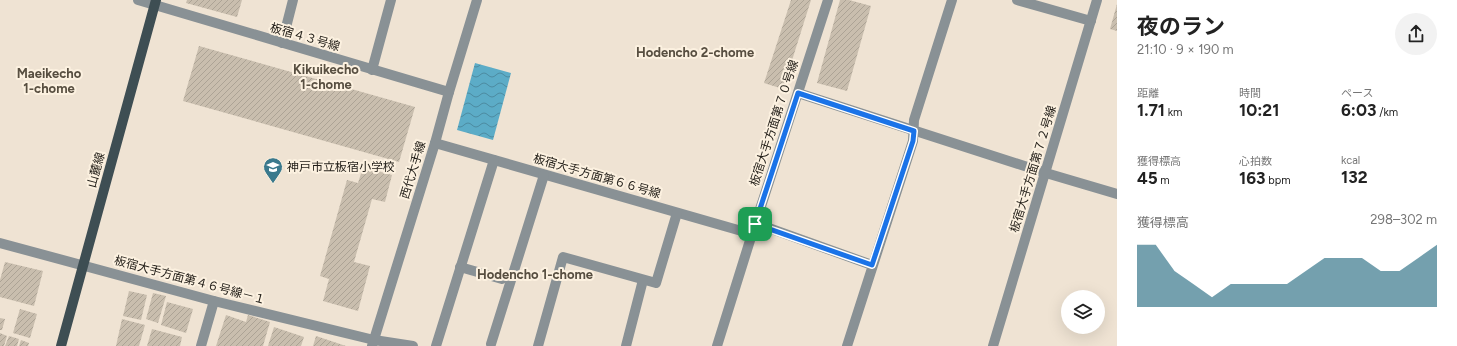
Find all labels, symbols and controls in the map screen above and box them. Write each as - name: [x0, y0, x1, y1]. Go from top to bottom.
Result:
- text: 夜のラン: [1137, 13, 1225, 40]
- button: share: [1395, 13, 1437, 55]
- street label: 板宿４３号線: [268, 20, 342, 54]
- text: 21:10 · 9 × 190 m: [1137, 42, 1234, 57]
- district label: Hodencho 2-chome: [636, 45, 754, 60]
- street label: 板宿大手方面第７０号線: [747, 58, 801, 188]
- district label: Kikuikecho 1-chome: [293, 62, 359, 92]
- district label: Maeikecho 1-chome: [17, 66, 82, 96]
- text: 距離: [1137, 87, 1159, 100]
- text: 時間: [1239, 87, 1261, 100]
- text: ペース: [1341, 87, 1373, 100]
- text: 1.71: [1137, 100, 1165, 120]
- text: 10:21: [1239, 100, 1279, 120]
- text: 6:03: [1341, 100, 1376, 120]
- street label: 板宿大手方面第７２号線: [1007, 104, 1059, 234]
- text: km: [1165, 106, 1182, 119]
- text: /km: [1376, 106, 1398, 119]
- street label: 西代大手線: [398, 139, 428, 201]
- street label: 山麓線: [85, 151, 107, 189]
- street label: 板宿大手方面第６６号線: [532, 151, 662, 201]
- text: kcal: [1341, 154, 1360, 167]
- text: 獲得標高: [1137, 155, 1181, 168]
- text: 心拍数: [1239, 155, 1272, 168]
- school or university icon: 神戸市立板宿小学校: [262, 156, 284, 184]
- place label: 神戸市立板宿小学校: [287, 160, 395, 174]
- text: 132: [1341, 167, 1367, 187]
- text: 45: [1137, 168, 1158, 188]
- text: 163: [1239, 168, 1266, 188]
- text: m: [1158, 174, 1170, 187]
- text: bpm: [1266, 174, 1291, 187]
- pin: [738, 207, 772, 241]
- text: 298–302 m: [1370, 212, 1437, 227]
- icon: arrive: [744, 213, 766, 235]
- text: 獲得標高: [1137, 215, 1189, 230]
- street label: 板宿大手方面第４６号線－１: [113, 253, 267, 307]
- district label: Hodencho 1-chome: [477, 267, 593, 282]
- map controls: [1061, 290, 1105, 334]
- button: layers: [1061, 290, 1105, 334]

